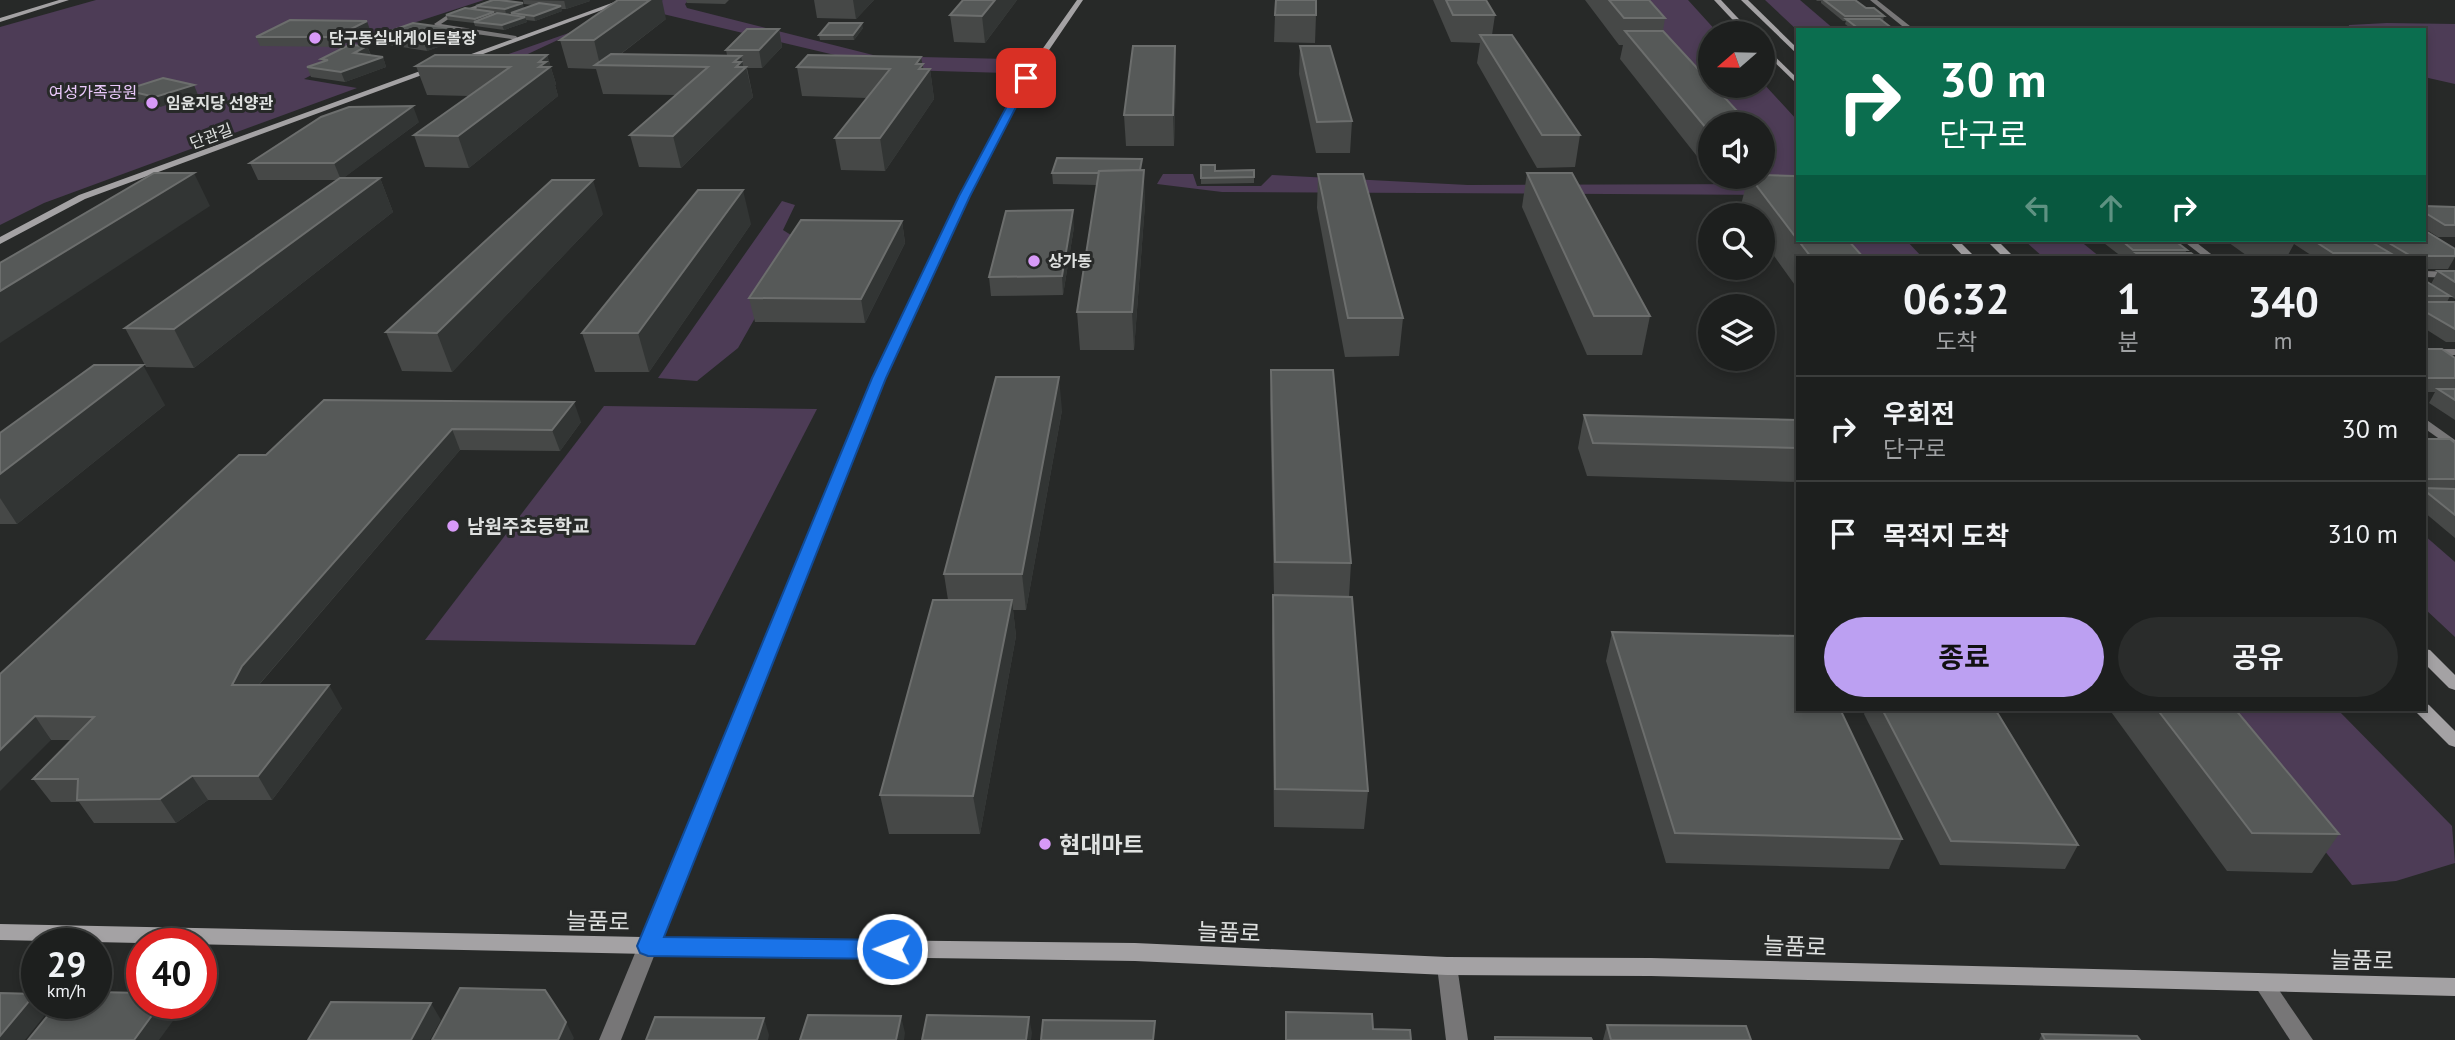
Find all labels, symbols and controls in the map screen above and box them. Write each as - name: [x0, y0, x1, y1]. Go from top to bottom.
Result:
- north arrow: [1698, 21, 1774, 98]
- map controls: [1698, 21, 1775, 371]
- place label: 단구동실내게이트볼장: [329, 28, 476, 48]
- marker: 단구동실내게이트볼장: [307, 30, 323, 46]
- text: 30 m: [1939, 47, 2046, 111]
- pin: [996, 48, 1056, 108]
- icon: right: [1824, 56, 1915, 147]
- icon: arrive: [1007, 59, 1045, 97]
- park label: 여성가족공원: [49, 82, 137, 102]
- place label: 임윤지당 선양관: [166, 93, 273, 113]
- marker: 임윤지당 선양관: [144, 95, 160, 111]
- button: sound: [1698, 112, 1775, 189]
- text: 단구로: [1939, 113, 2027, 155]
- street label: 단관길: [187, 119, 235, 153]
- icon: left: [2019, 189, 2057, 227]
- icon: ahead: [2092, 189, 2130, 227]
- icon: right: [2165, 189, 2203, 227]
- button: search: [1698, 203, 1775, 280]
- place label: 상가동: [1048, 251, 1092, 271]
- marker: 상가동: [1026, 253, 1042, 269]
- text: 06:32: [1903, 271, 2010, 326]
- text: 1: [2117, 271, 2140, 326]
- text: 340: [2247, 274, 2319, 329]
- button: layers: [1698, 294, 1775, 371]
- text: m: [2274, 326, 2293, 355]
- text: 도착: [1935, 327, 1977, 356]
- text: 분: [2118, 327, 2139, 356]
- text: 우회전: [1883, 397, 1955, 430]
- icon: right: [1824, 410, 1862, 448]
- text: 30 m: [2342, 412, 2398, 445]
- text: 단구로: [1883, 434, 1946, 463]
- place label: 남원주초등학교: [467, 514, 589, 538]
- icon: arrive: [1824, 515, 1862, 553]
- text: 310 m: [2327, 517, 2398, 550]
- marker: 남원주초등학교: [445, 518, 461, 534]
- text: 목적지 도착: [1883, 519, 2009, 552]
- button: 종료: [1824, 617, 2104, 697]
- button: 공유: [2118, 617, 2398, 697]
- place label: 현대마트: [1059, 830, 1144, 859]
- marker: 현대마트: [1037, 836, 1053, 852]
- street label: 늘품로: [566, 906, 630, 936]
- position arrow: [855, 912, 929, 986]
- street label: 늘품로: [1197, 916, 1261, 948]
- speed limit sign: 40: [126, 928, 217, 1019]
- street label: 늘품로: [1763, 930, 1827, 962]
- text: 29: [47, 941, 86, 987]
- street label: 늘품로: [2330, 945, 2394, 975]
- text: km/h: [47, 979, 86, 1002]

